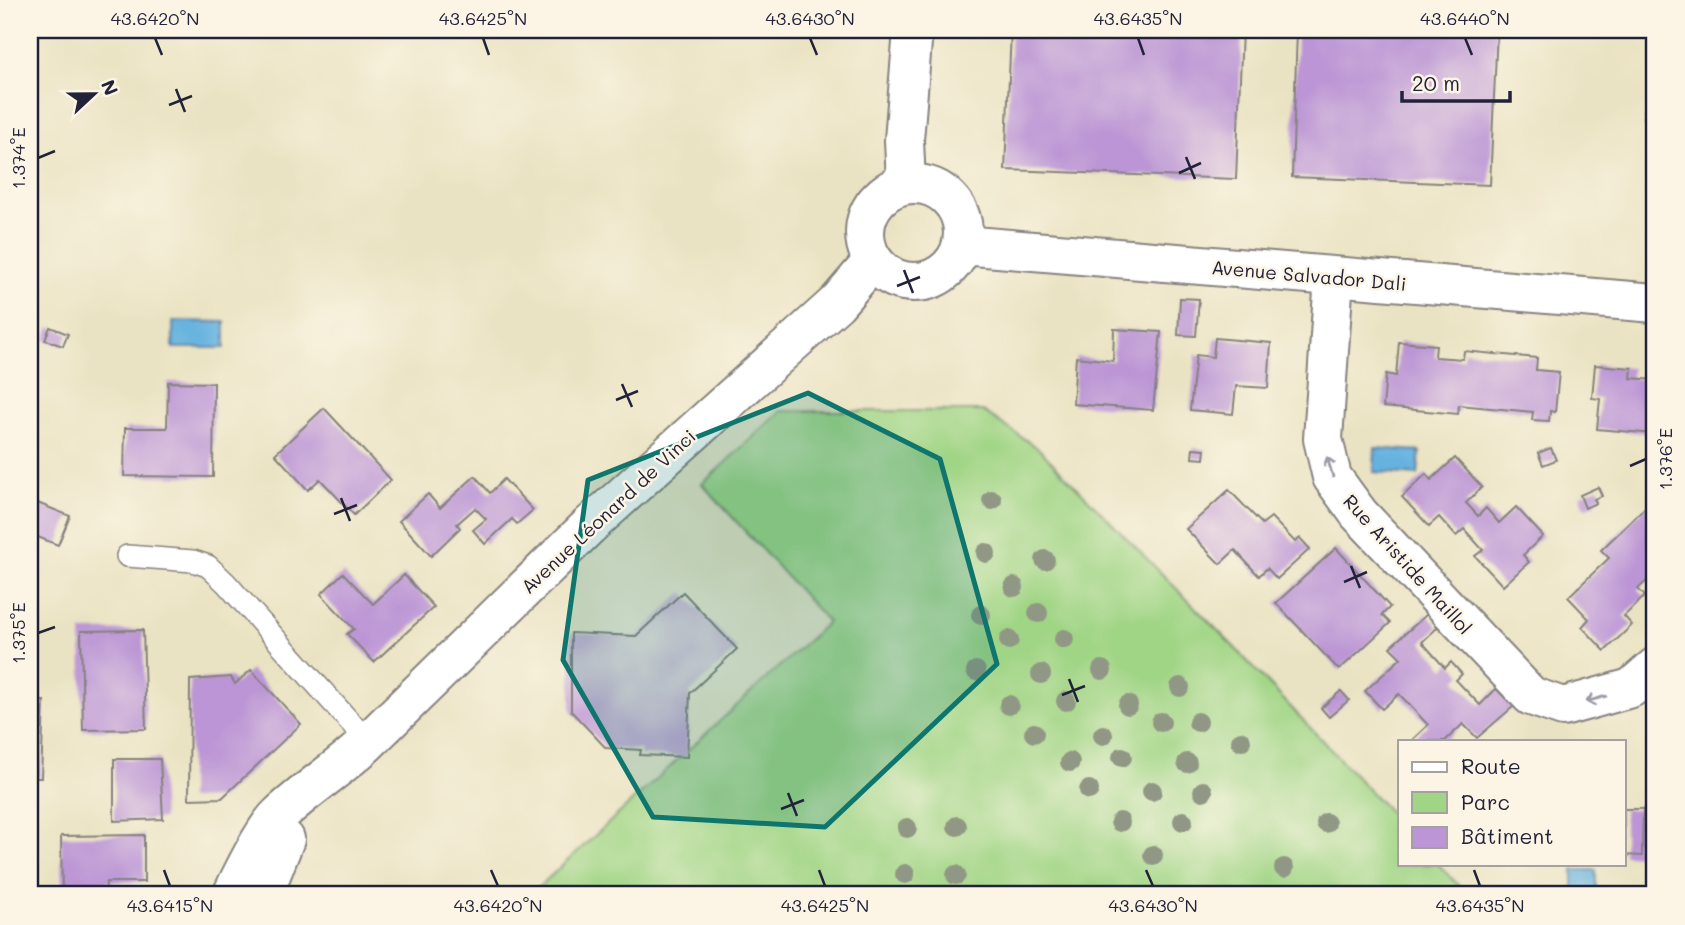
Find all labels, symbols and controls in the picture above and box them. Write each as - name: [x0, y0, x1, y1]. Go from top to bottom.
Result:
- text: 43.6420°N: [110, 6, 200, 30]
- text: 43.6425°N: [439, 6, 527, 30]
- text: 43.6430°N: [765, 6, 855, 30]
- text: 43.6435°N: [1093, 6, 1183, 30]
- text: 43.6440°N: [1420, 6, 1510, 30]
- north arrow: [60, 60, 130, 130]
- scale bar: [1402, 60, 1510, 104]
- text: 20 m: [1412, 69, 1460, 96]
- text: N: [96, 76, 125, 99]
- text: 1.374°E: [6, 127, 30, 189]
- street label: Avenue Salvador Dali: [1211, 254, 1407, 296]
- street label: Avenue Léonard de Vinci: [515, 423, 701, 599]
- text: 1.376°E: [1653, 428, 1677, 490]
- one-way arrow: [1323, 457, 1336, 479]
- street label: Rue Aristide Maillol: [1338, 489, 1478, 639]
- text: 1.375°E: [6, 602, 30, 664]
- one-way arrow: [1586, 693, 1608, 706]
- legend: [1398, 740, 1626, 866]
- text: Route: [1461, 752, 1521, 779]
- text: Parc: [1461, 788, 1510, 815]
- text: Bâtiment: [1461, 822, 1553, 849]
- text: 43.6415°N: [127, 893, 213, 917]
- text: 43.6420°N: [453, 893, 543, 917]
- text: 43.6425°N: [781, 893, 869, 917]
- text: 43.6430°N: [1108, 893, 1198, 917]
- text: 43.6435°N: [1435, 893, 1525, 917]

